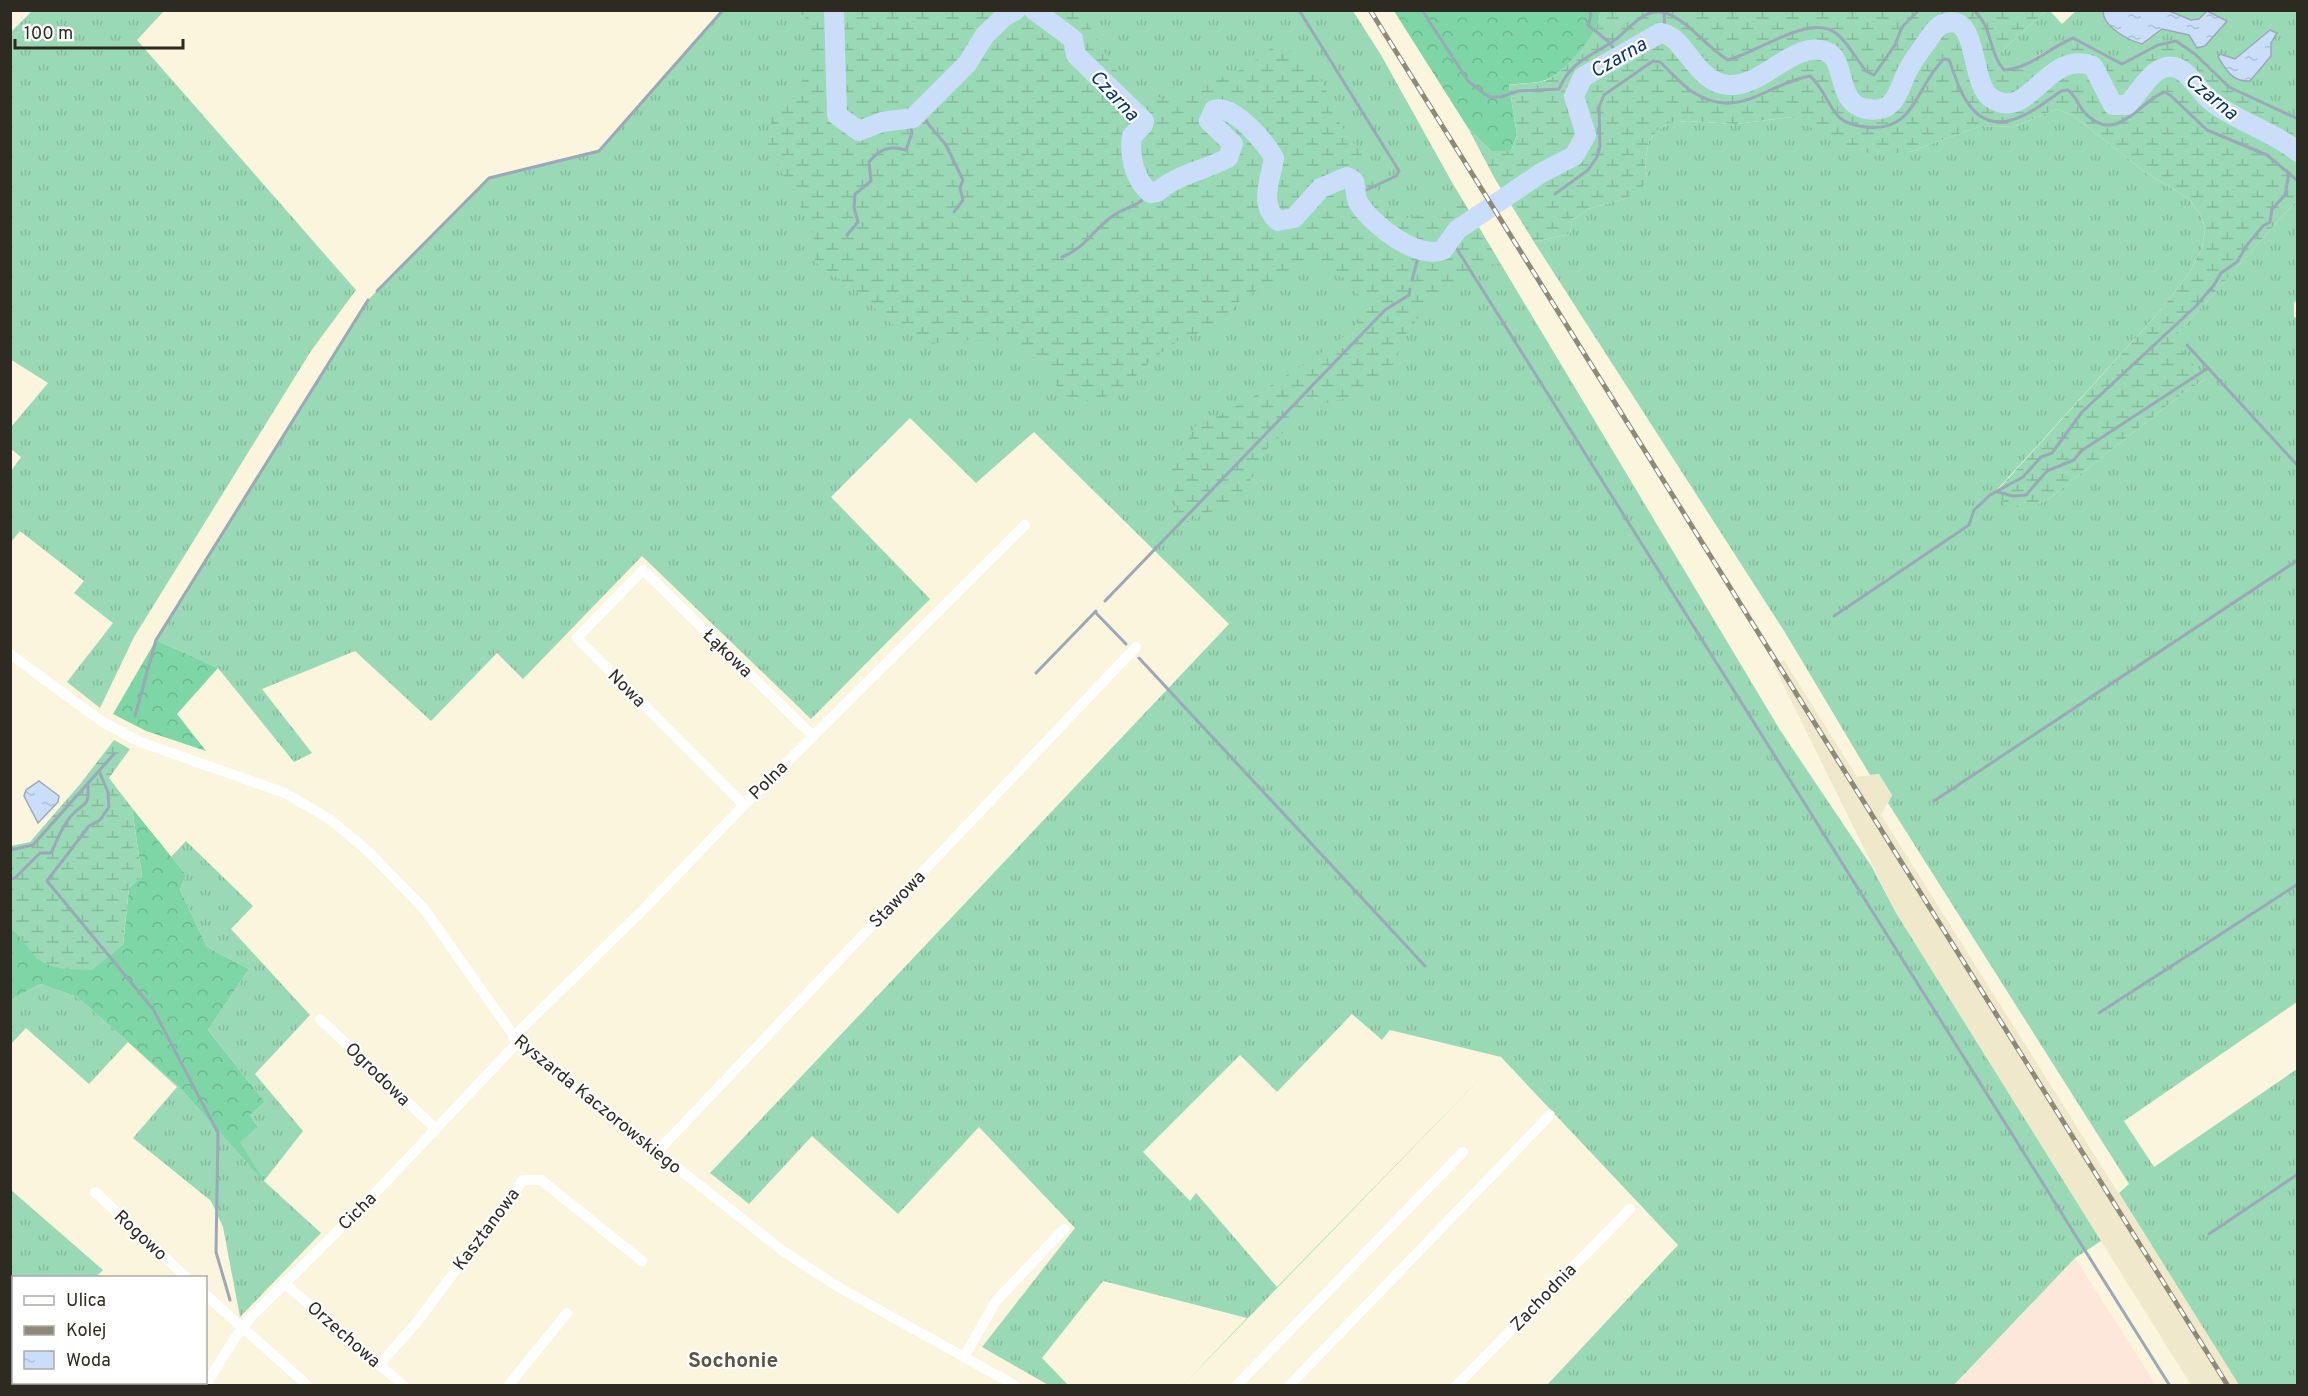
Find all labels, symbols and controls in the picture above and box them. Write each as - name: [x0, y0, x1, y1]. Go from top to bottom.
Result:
- scale bar: [15, 12, 183, 50]
- text: 100 m: [24, 23, 73, 46]
- water label: Czarna: [1586, 32, 1652, 85]
- water label: Czarna: [1083, 65, 1144, 128]
- water label: Czarna: [2179, 68, 2243, 127]
- street label: Łąkowa: [697, 625, 757, 683]
- street label: Nowa: [602, 665, 650, 713]
- street label: Polna: [745, 757, 793, 805]
- street label: Stawowa: [865, 866, 931, 934]
- street label: Ryszarda Kaczorowskiego: [509, 1030, 686, 1180]
- street label: Ogrodowa: [339, 1038, 415, 1112]
- street label: Kasztanowa: [449, 1184, 526, 1276]
- street label: Cicha: [334, 1188, 382, 1236]
- street label: Rogowo: [109, 1206, 171, 1267]
- street label: Zachodnia: [1506, 1259, 1582, 1337]
- legend: [12, 1276, 207, 1384]
- text: Ulica: [66, 1290, 106, 1313]
- street label: Orzechowa: [301, 1297, 385, 1373]
- text: Kolej: [66, 1320, 106, 1343]
- district label: Sochonie: [688, 1348, 778, 1375]
- text: Woda: [66, 1350, 111, 1373]

